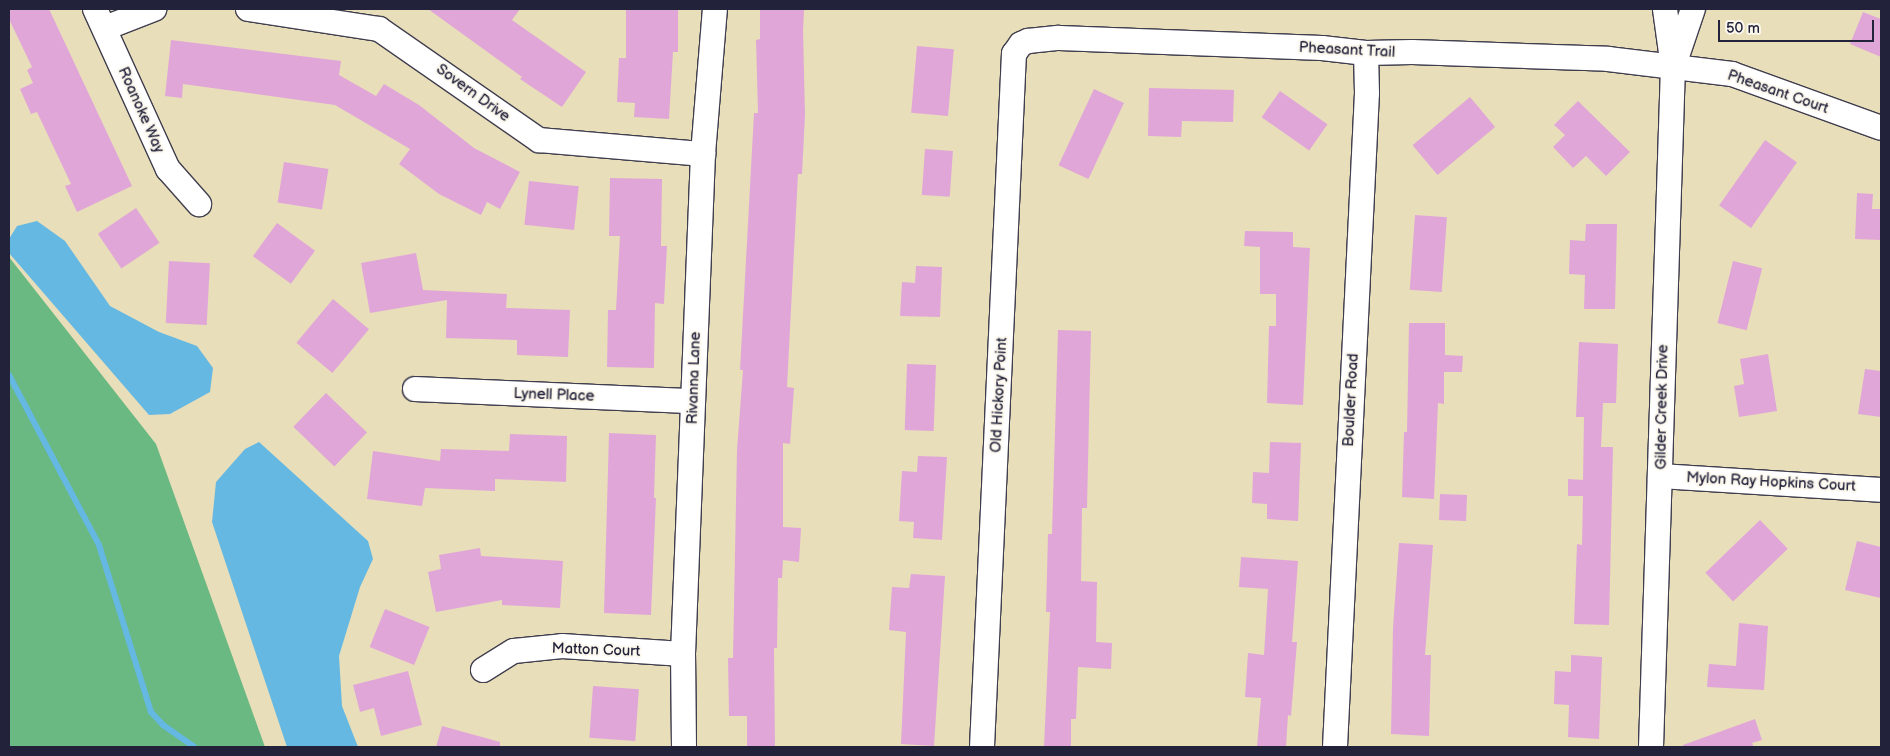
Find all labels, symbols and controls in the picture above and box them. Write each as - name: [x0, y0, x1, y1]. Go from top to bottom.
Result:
- scale bar: [1720, 10, 1876, 42]
- text: 50 m: [1726, 19, 1760, 38]
- street label: Pheasant Trail: [1298, 38, 1396, 62]
- street label: Sovern Drive: [433, 60, 513, 126]
- street label: Roanoke Way: [114, 64, 168, 156]
- street label: Pheasant Court: [1725, 66, 1831, 118]
- street label: Rivanna Lane: [683, 331, 705, 425]
- street label: Old Hickory Point: [987, 336, 1011, 454]
- street label: Gilder Creek Drive: [1652, 344, 1672, 470]
- street label: Boulder Road: [1340, 353, 1362, 447]
- street label: Lynell Place: [513, 385, 595, 405]
- street label: Mylon Ray Hopkins Court: [1685, 469, 1857, 495]
- street label: Matton Court: [551, 639, 641, 661]

